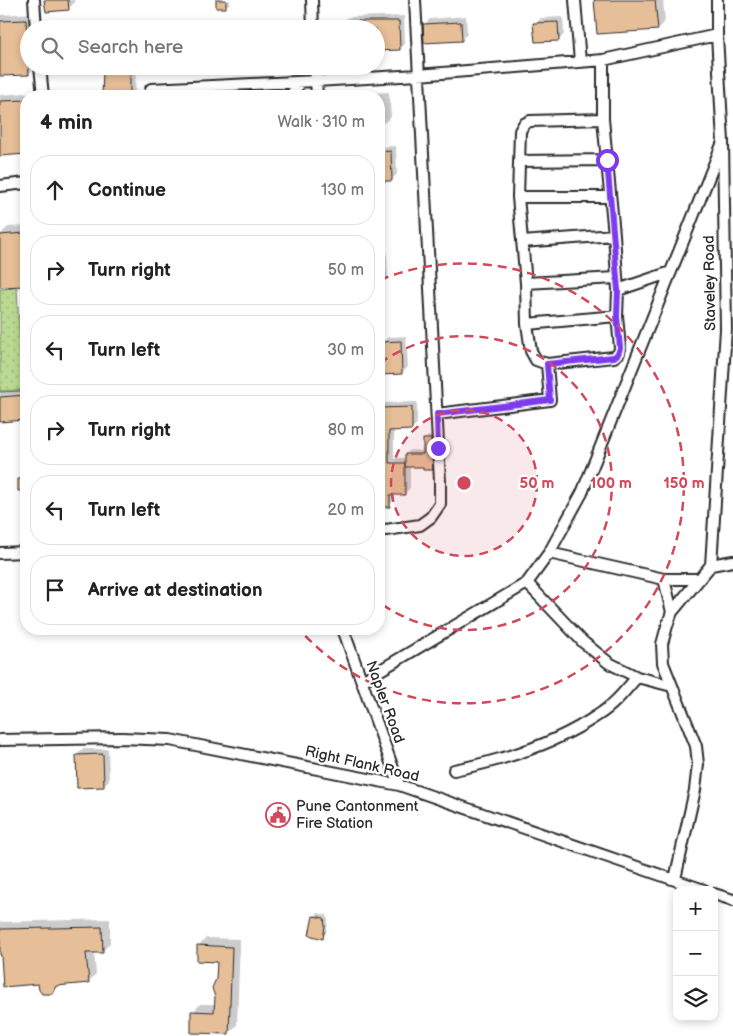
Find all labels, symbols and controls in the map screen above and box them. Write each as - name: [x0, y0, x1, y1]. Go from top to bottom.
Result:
- search box: [20, 20, 385, 75]
- icon: search: [38, 34, 66, 62]
- text: Search here: [78, 36, 183, 59]
- text: 4 min: [40, 110, 93, 135]
- text: Walk · 310 m: [277, 113, 365, 132]
- route start: [596, 149, 619, 172]
- icon: ahead: [41, 176, 69, 204]
- text: Continue: [88, 179, 166, 202]
- text: 130 m: [321, 181, 364, 200]
- street label: Staveley Road: [700, 235, 720, 331]
- icon: right: [41, 256, 69, 284]
- text: Turn right: [88, 259, 171, 282]
- text: 50 m: [328, 261, 364, 280]
- icon: left: [41, 336, 69, 364]
- text: Turn left: [88, 339, 160, 362]
- text: 30 m: [327, 341, 364, 360]
- icon: right: [41, 416, 69, 444]
- text: Turn right: [88, 419, 171, 442]
- text: 80 m: [328, 421, 364, 440]
- route end: [427, 437, 450, 460]
- centre of rings: [455, 474, 473, 492]
- text: 50 m: [520, 474, 555, 493]
- text: 100 m: [590, 474, 632, 493]
- text: 150 m: [663, 474, 705, 493]
- icon: left: [41, 496, 69, 524]
- text: Turn left: [88, 499, 160, 522]
- text: 20 m: [328, 501, 364, 520]
- icon: arrive: [41, 576, 69, 604]
- text: Arrive at destination: [88, 579, 263, 602]
- street label: Napler Road: [361, 658, 409, 746]
- street label: Right Flank Road: [303, 742, 421, 786]
- place label: Pune Cantonment Fire Station: [296, 797, 419, 833]
- public building icon: Pune Cantonment Fire Station: [265, 802, 291, 828]
- map controls: [673, 886, 718, 1021]
- button: +: [673, 886, 718, 931]
- button: −: [673, 931, 718, 976]
- button: layers: [673, 976, 718, 1021]

